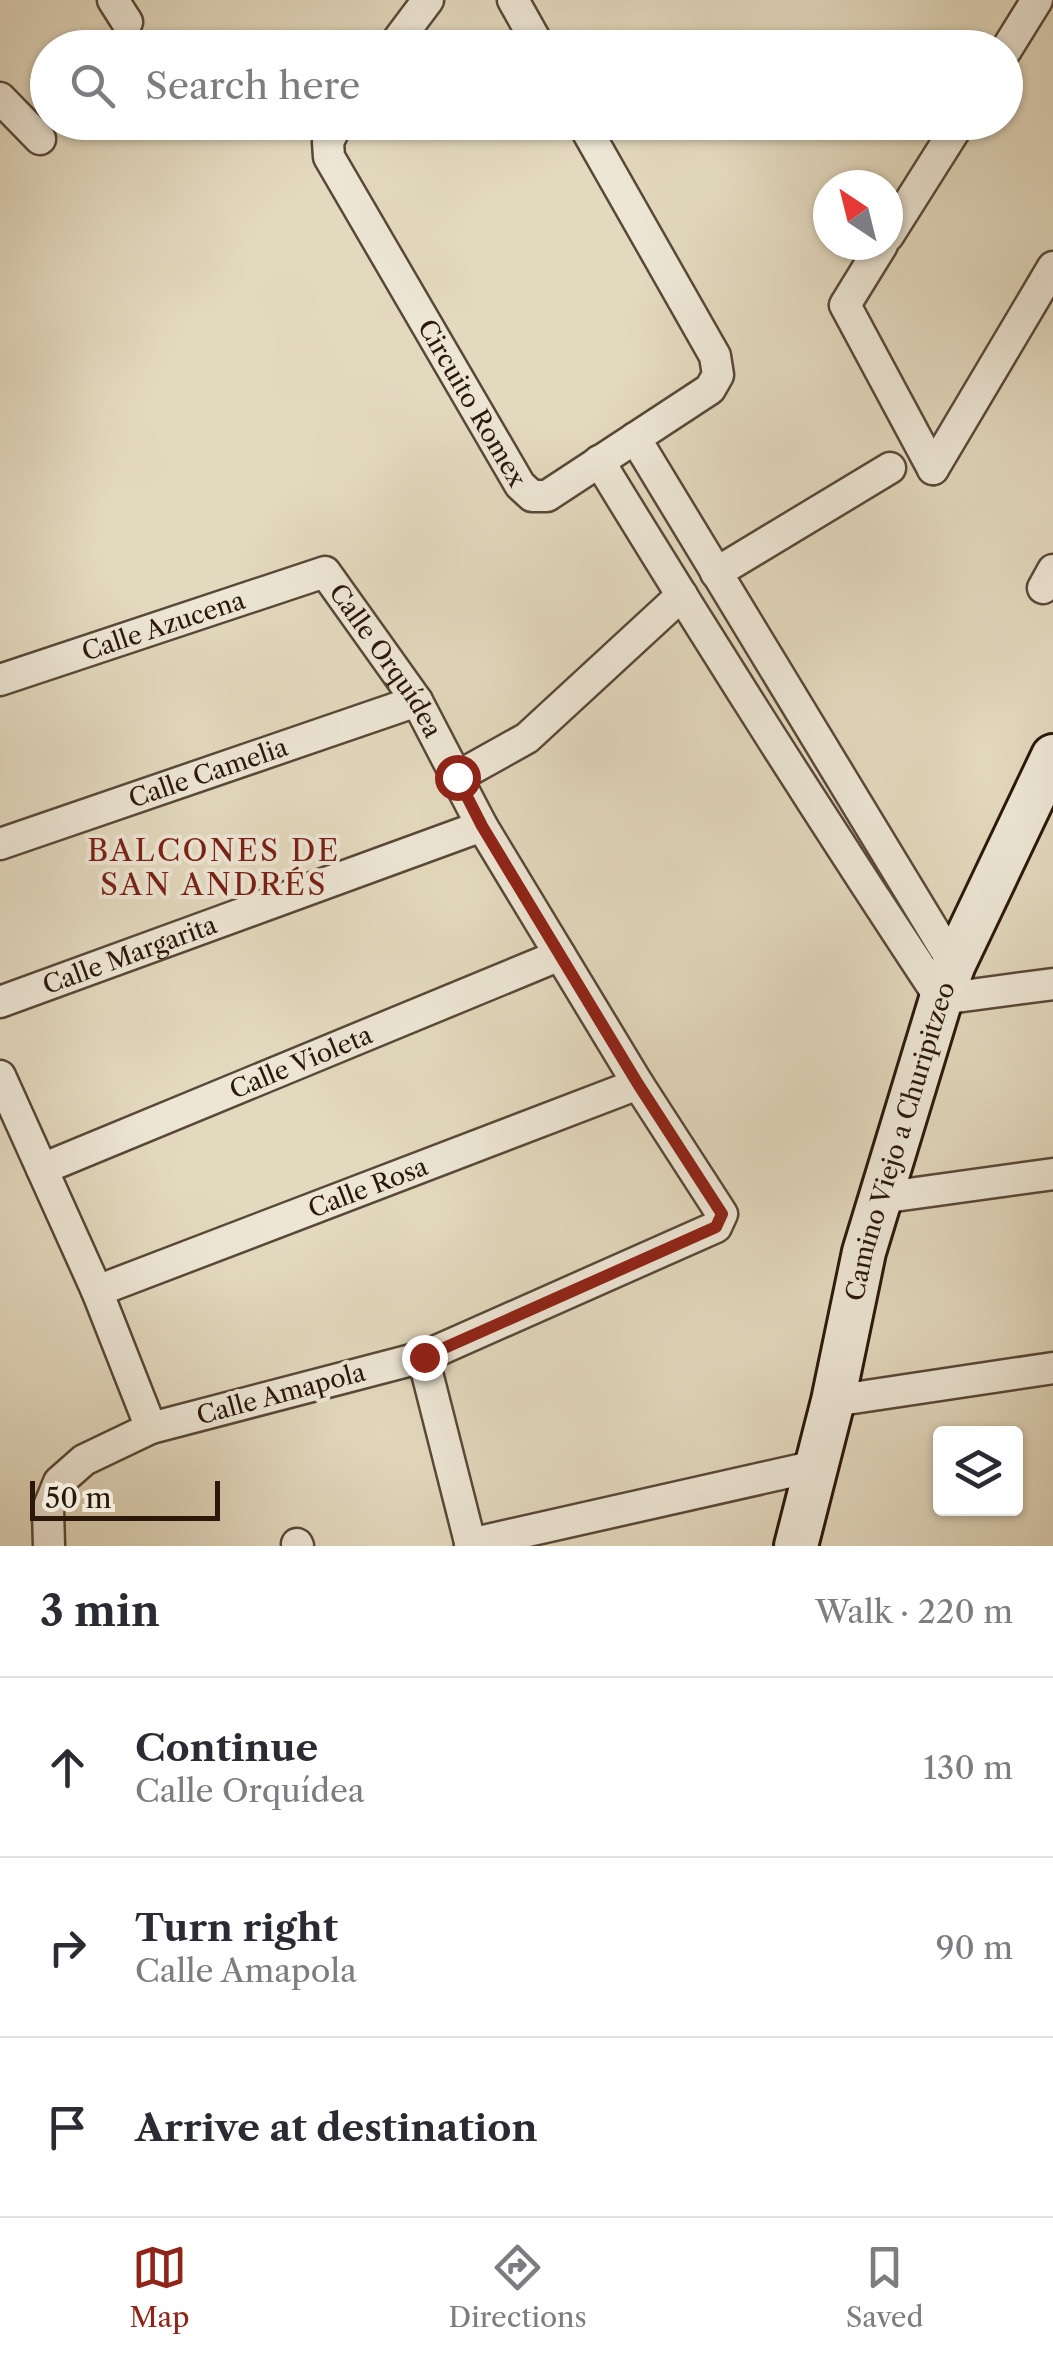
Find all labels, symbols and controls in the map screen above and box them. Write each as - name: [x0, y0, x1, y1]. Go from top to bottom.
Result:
- search box: [30, 30, 1023, 140]
- icon: search: [65, 58, 120, 113]
- text: Search here: [145, 62, 360, 109]
- north arrow: [813, 170, 903, 260]
- street label: Circuito Romex: [411, 314, 533, 493]
- street label: Calle Orquídea: [323, 577, 449, 743]
- street label: Calle Azucena: [78, 584, 249, 667]
- street label: Calle Camelia: [125, 731, 292, 814]
- route start: [435, 755, 481, 801]
- district label: BALCONES DE SAN ANDRÉS: [87, 832, 341, 903]
- street label: Calle Margarita: [38, 908, 222, 1001]
- street label: Camino Viejo a Churipitzeo: [839, 977, 962, 1303]
- street label: Calle Violeta: [225, 1019, 377, 1105]
- street label: Calle Rosa: [304, 1150, 433, 1224]
- route end: [402, 1335, 448, 1381]
- street label: Calle Amapola: [193, 1356, 369, 1431]
- map controls: [933, 1426, 1023, 1516]
- button: layers: [933, 1426, 1023, 1516]
- scale bar: [30, 1476, 220, 1520]
- text: 50 m: [45, 1481, 112, 1515]
- text: 3 min: [40, 1585, 160, 1637]
- text: Walk · 220 m: [815, 1592, 1013, 1631]
- text: Continue: [135, 1724, 318, 1771]
- icon: ahead: [40, 1740, 95, 1795]
- text: 130 m: [923, 1748, 1013, 1787]
- text: Calle Orquídea: [135, 1771, 365, 1810]
- text: Turn right: [135, 1904, 338, 1951]
- icon: right: [40, 1920, 95, 1975]
- text: 90 m: [936, 1928, 1013, 1967]
- text: Calle Amapola: [135, 1951, 357, 1990]
- icon: arrive: [40, 2100, 95, 2155]
- text: Arrive at destination: [135, 2104, 538, 2151]
- tab: Map: [129, 2240, 190, 2334]
- tab: Directions: [448, 2240, 587, 2334]
- tab: Saved: [846, 2240, 924, 2334]

